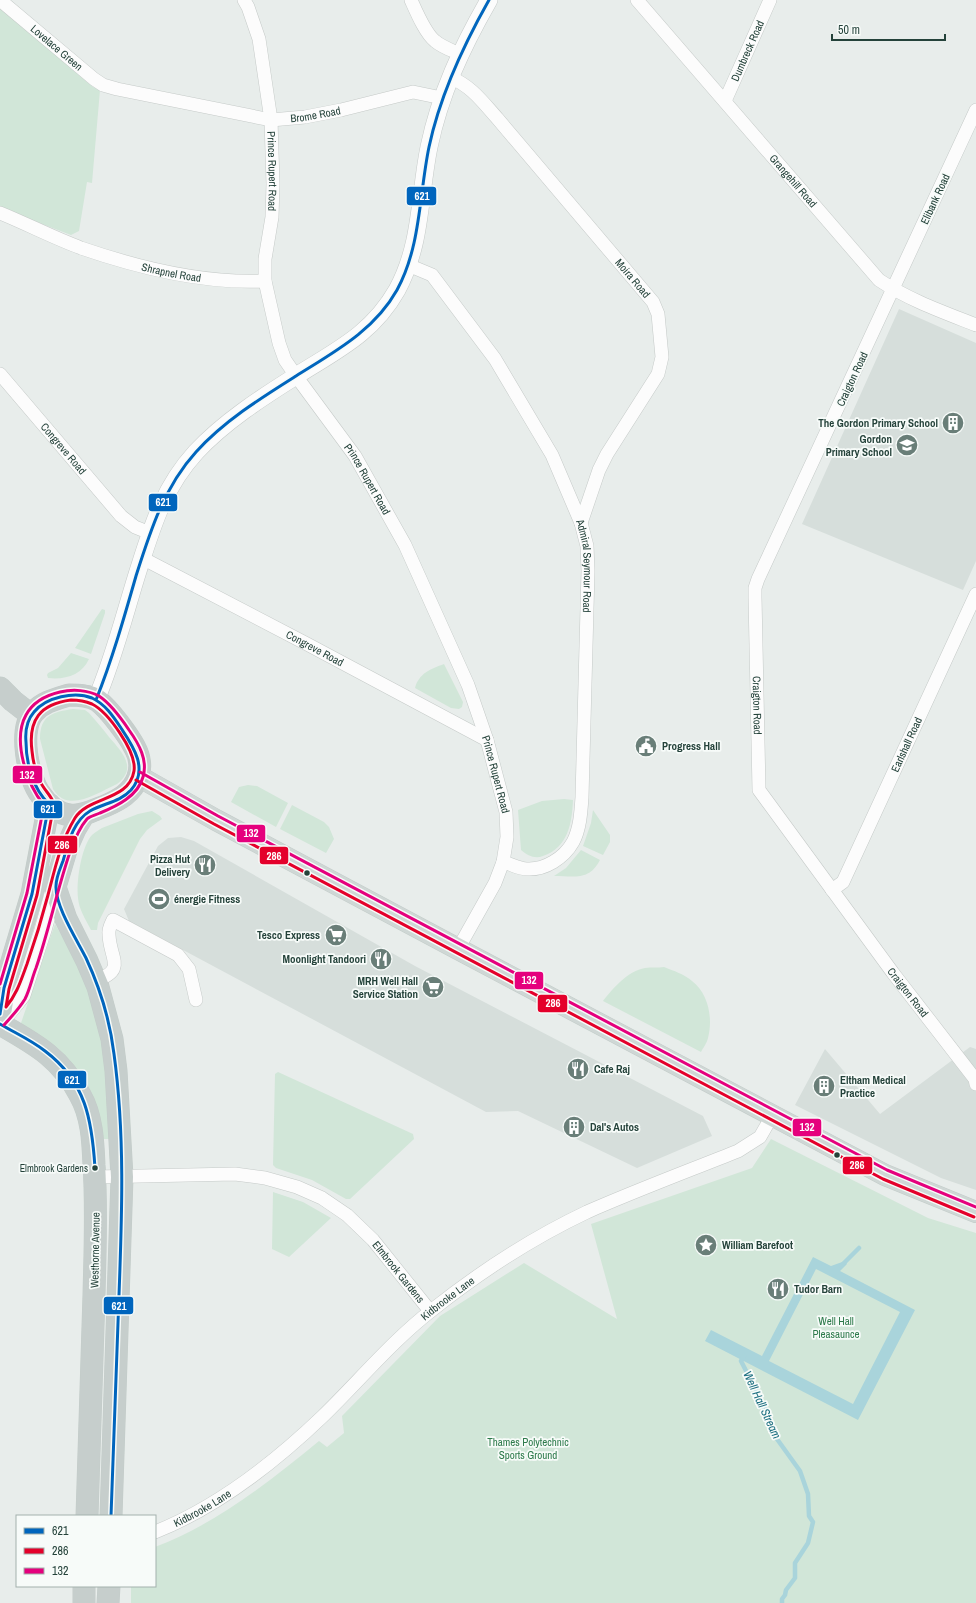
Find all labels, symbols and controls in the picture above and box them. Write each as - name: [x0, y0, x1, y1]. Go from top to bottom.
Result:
- scale bar: [832, 16, 945, 42]
- street label: Dumbreck Road: [728, 18, 767, 83]
- street label: Lovelace Green: [28, 22, 86, 74]
- text: 50 m: [838, 22, 860, 38]
- street label: Brome Road: [290, 103, 342, 125]
- street label: Prince Rupert Road: [264, 131, 280, 211]
- street label: Grangehill Road: [766, 151, 820, 210]
- street label: Elibank Road: [917, 172, 953, 226]
- line badge: 621: [406, 186, 437, 206]
- text: 621: [414, 189, 430, 203]
- street label: Moira Road: [612, 256, 653, 301]
- street label: Shrapnel Road: [140, 260, 202, 285]
- street label: Craigton Road: [833, 349, 871, 409]
- building icon: The Gordon Primary School: [940, 410, 966, 436]
- place label: The Gordon Primary School: [818, 416, 938, 430]
- street label: Congreve Road: [38, 420, 89, 477]
- place label: Gordon Primary School: [826, 432, 892, 459]
- school or university icon: Gordon Primary School: [894, 432, 920, 458]
- street label: Prince Rupert Road: [341, 441, 393, 517]
- line badge: 621: [148, 493, 178, 512]
- text: 621: [155, 495, 171, 509]
- street label: Admiral Seymour Road: [573, 516, 595, 613]
- street label: Congreve Road: [284, 627, 346, 669]
- street label: Craigton Road: [750, 676, 765, 735]
- street label: Earlshall Road: [888, 715, 925, 774]
- street label: Prince Rupert Road: [479, 733, 513, 815]
- public building icon: Progress Hall: [633, 733, 659, 759]
- place label: Progress Hall: [662, 739, 720, 753]
- line badge: 132: [12, 765, 43, 784]
- text: 132: [19, 768, 35, 782]
- line badge: 621: [33, 800, 63, 819]
- text: 621: [40, 802, 56, 816]
- line badge: 132: [236, 824, 266, 843]
- text: 132: [243, 826, 259, 840]
- line badge: 286: [47, 835, 78, 854]
- text: 286: [54, 838, 70, 852]
- line badge: 286: [259, 846, 289, 865]
- text: 286: [266, 849, 282, 863]
- place label: Pizza Hut Delivery: [150, 852, 190, 879]
- restaurant icon: Pizza Hut Delivery: [192, 852, 218, 878]
- unlabelled marker: [302, 868, 312, 878]
- sports icon: énergie Fitness: [146, 886, 172, 912]
- place label: énergie Fitness: [174, 892, 240, 906]
- supermarket icon: Tesco Express: [323, 922, 349, 948]
- place label: Tesco Express: [257, 928, 320, 942]
- restaurant icon: Moonlight Tandoori: [368, 946, 394, 972]
- place label: Moonlight Tandoori: [282, 952, 366, 966]
- street label: Craigton Road: [884, 965, 932, 1020]
- line badge: 132: [514, 971, 544, 990]
- text: 132: [521, 973, 537, 987]
- place label: MRH Well Hall Service Station: [353, 974, 418, 1001]
- supermarket icon: MRH Well Hall Service Station: [420, 974, 446, 1000]
- line badge: 286: [537, 994, 568, 1013]
- text: 286: [545, 996, 561, 1010]
- restaurant icon: Cafe Raj: [565, 1056, 591, 1082]
- place label: Cafe Raj: [594, 1062, 630, 1076]
- line badge: 621: [57, 1070, 87, 1089]
- text: 621: [64, 1073, 80, 1087]
- building icon: Eltham Medical Practice: [811, 1073, 837, 1099]
- place label: Eltham Medical Practice: [840, 1073, 906, 1100]
- building icon: Dal's Autos: [561, 1114, 587, 1140]
- line badge: 132: [792, 1118, 822, 1137]
- place label: Dal's Autos: [590, 1120, 639, 1134]
- text: 132: [799, 1120, 815, 1134]
- unlabelled marker: [832, 1150, 842, 1160]
- line badge: 286: [842, 1156, 873, 1175]
- text: 286: [849, 1158, 865, 1172]
- place label: Elmbrook Gardens: [20, 1162, 88, 1175]
- marker: Elmbrook Gardens: [90, 1163, 100, 1173]
- street label: Westhorne Avenue: [87, 1212, 103, 1288]
- place icon: William Barefoot: [693, 1232, 719, 1258]
- street label: Elmbrook Gardens: [370, 1238, 428, 1306]
- place label: William Barefoot: [722, 1238, 793, 1252]
- street label: Kidbrooke Lane: [418, 1273, 477, 1323]
- restaurant icon: Tudor Barn: [765, 1276, 791, 1302]
- place label: Tudor Barn: [794, 1282, 842, 1296]
- line badge: 621: [103, 1296, 134, 1315]
- text: 621: [111, 1299, 127, 1313]
- park label: Well Hall Pleasaunce: [812, 1314, 860, 1341]
- water label: Well Hall Stream: [739, 1369, 785, 1441]
- park label: Thames Polytechnic Sports Ground: [487, 1435, 569, 1462]
- street label: Kidbrooke Lane: [171, 1486, 234, 1530]
- legend: [16, 1515, 156, 1587]
- text: 621: [52, 1523, 69, 1539]
- text: 286: [52, 1543, 68, 1559]
- text: 132: [52, 1563, 68, 1579]

